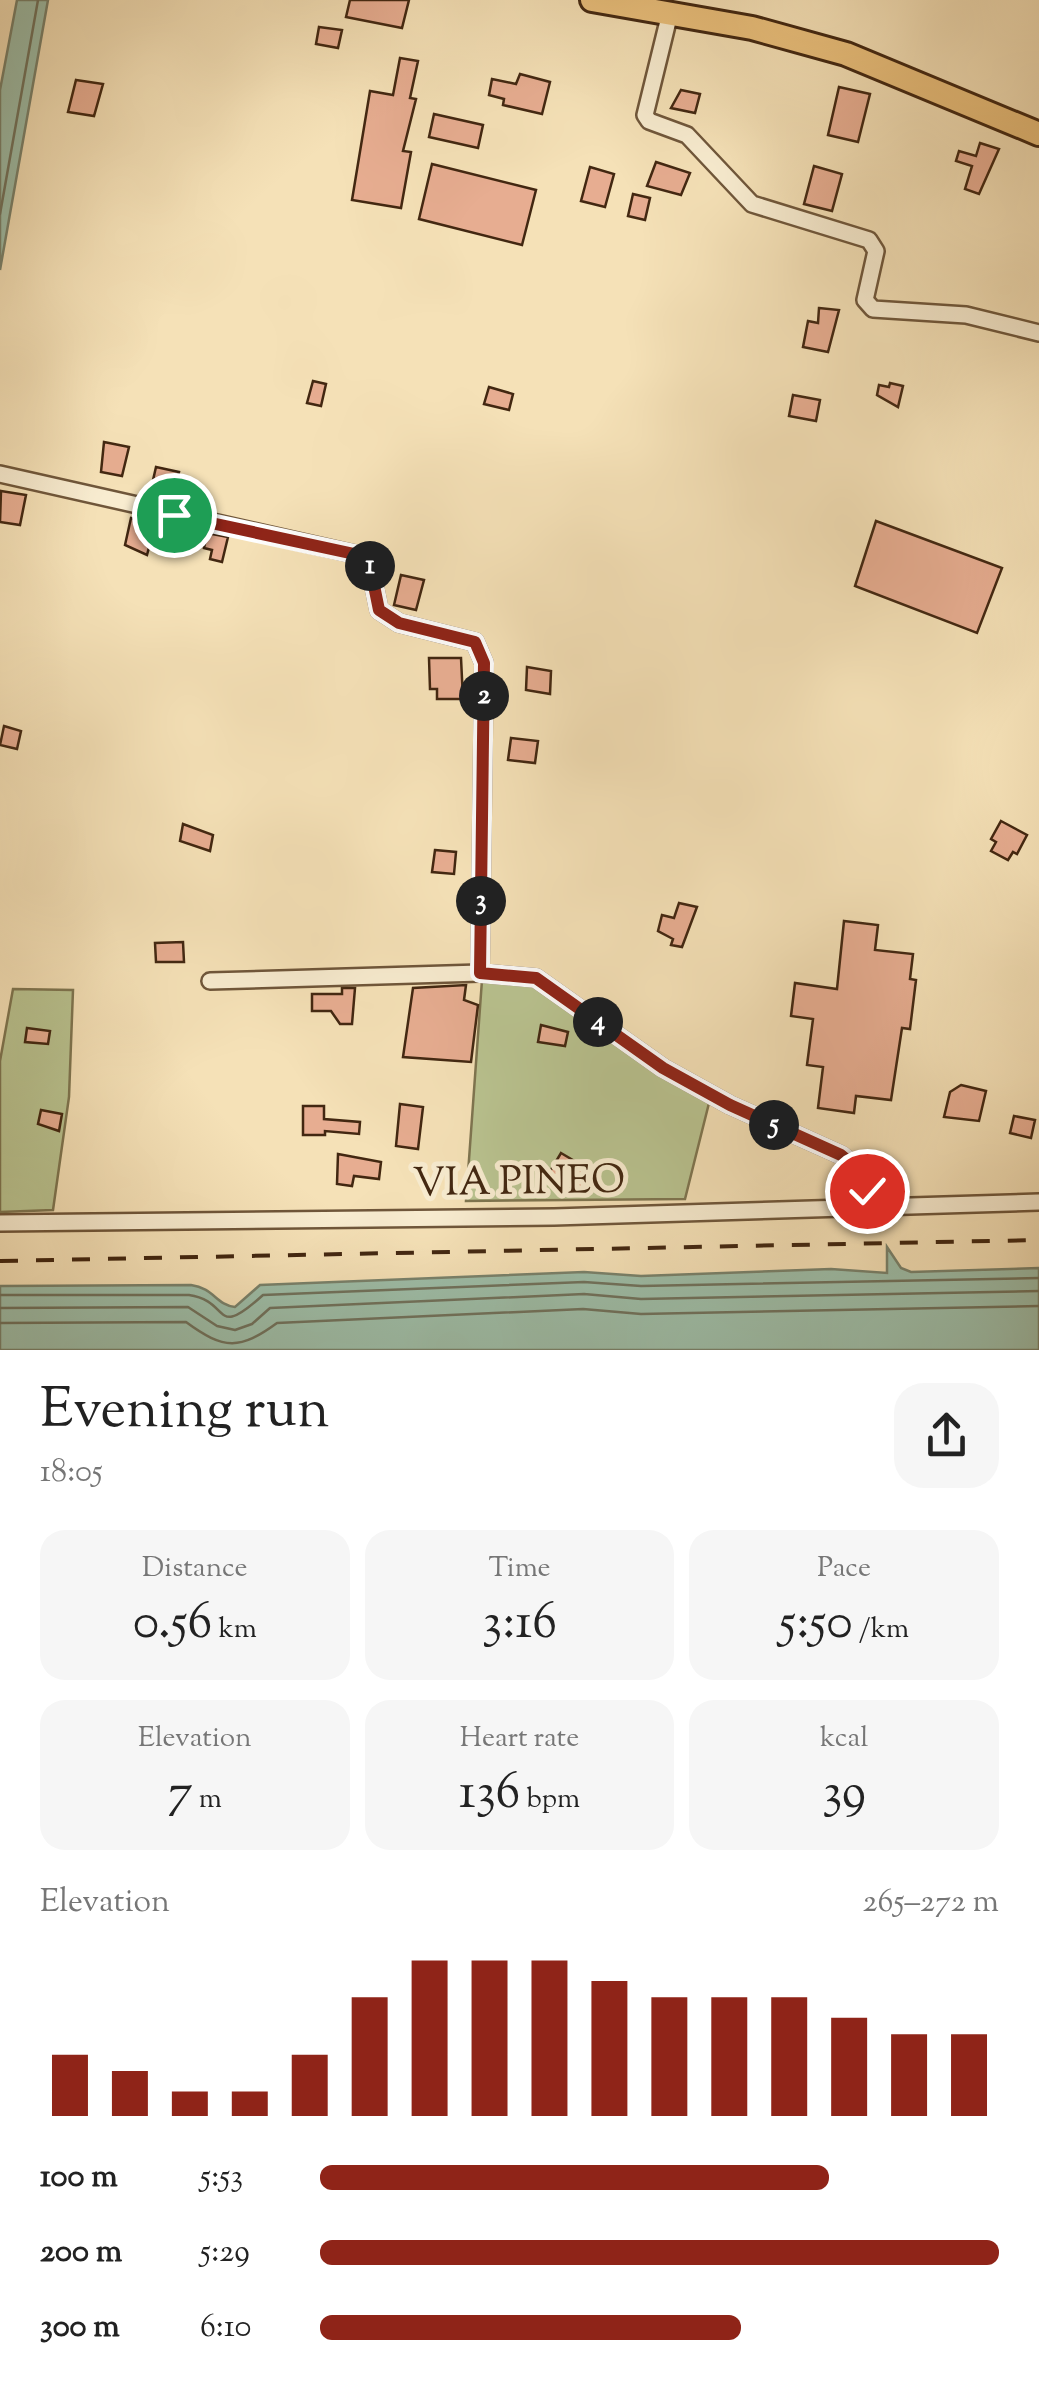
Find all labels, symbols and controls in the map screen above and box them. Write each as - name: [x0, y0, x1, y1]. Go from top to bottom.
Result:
- pin: [132, 473, 217, 558]
- icon: arrive: [147, 488, 202, 543]
- pin: 1: [345, 541, 395, 591]
- text: 1: [365, 546, 375, 586]
- pin: 2: [459, 671, 509, 721]
- text: 2: [477, 676, 491, 716]
- pin: 3: [456, 876, 506, 926]
- text: 3: [475, 881, 487, 921]
- pin: 4: [573, 997, 623, 1047]
- text: 4: [591, 1002, 605, 1042]
- pin: 5: [749, 1100, 799, 1150]
- text: 5: [769, 1105, 779, 1145]
- pin: [825, 1149, 910, 1234]
- street label: VIA PINEO: [412, 1154, 626, 1214]
- icon: check: [840, 1164, 895, 1219]
- text: Evening run: [40, 1373, 329, 1452]
- button: share: [894, 1383, 999, 1488]
- text: 18:05: [40, 1450, 103, 1496]
- text: Distance: [142, 1549, 248, 1589]
- text: Time: [488, 1549, 551, 1589]
- text: Pace: [817, 1549, 871, 1589]
- text: 0.56: [133, 1589, 212, 1661]
- text: 3:16: [482, 1589, 557, 1661]
- text: 5:50: [779, 1589, 853, 1661]
- text: km: [212, 1610, 257, 1650]
- text: /km: [853, 1610, 909, 1650]
- text: Elevation: [138, 1719, 252, 1759]
- text: Heart rate: [460, 1719, 579, 1759]
- text: kcal: [820, 1719, 868, 1759]
- text: 7: [168, 1759, 193, 1831]
- text: 136: [459, 1759, 520, 1831]
- text: 39: [822, 1759, 866, 1831]
- text: m: [193, 1780, 222, 1820]
- text: bpm: [520, 1780, 580, 1820]
- text: Elevation: [40, 1880, 170, 1926]
- text: 265–272 m: [863, 1880, 999, 1926]
- text: 100 m: [40, 2155, 118, 2201]
- text: 5:53: [200, 2155, 243, 2201]
- text: 200 m: [40, 2230, 122, 2276]
- text: 5:29: [200, 2230, 250, 2276]
- text: 300 m: [40, 2305, 120, 2351]
- text: 6:10: [200, 2305, 251, 2351]

